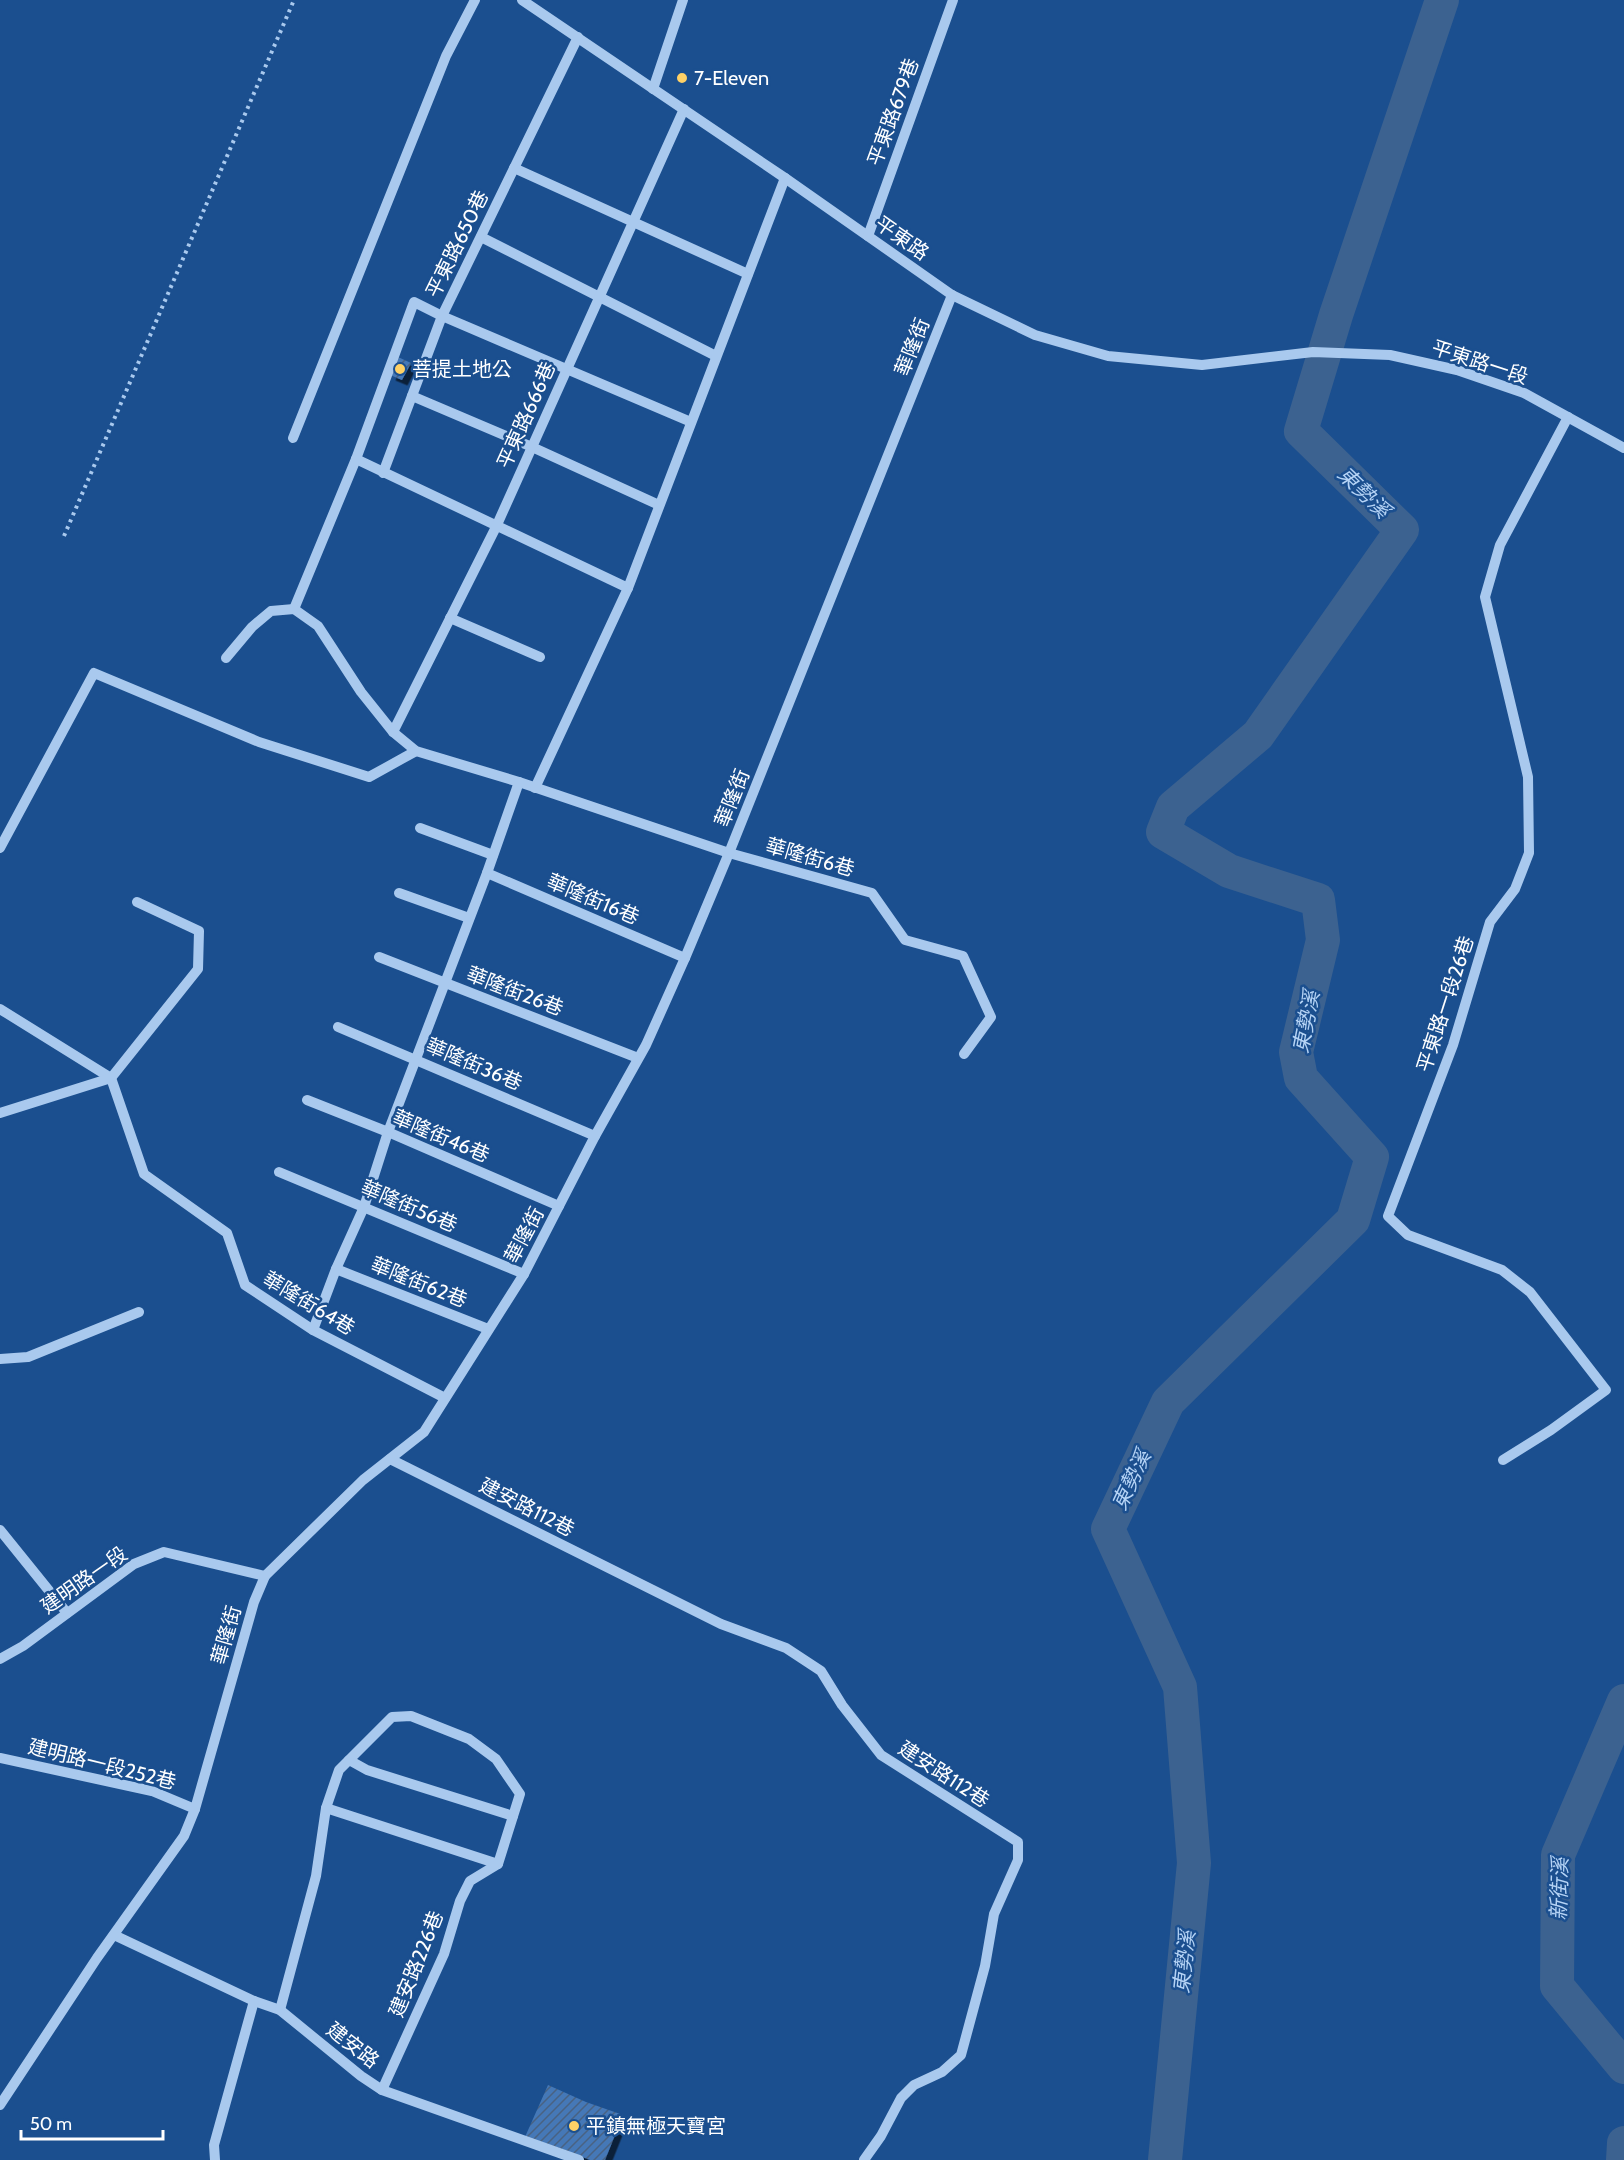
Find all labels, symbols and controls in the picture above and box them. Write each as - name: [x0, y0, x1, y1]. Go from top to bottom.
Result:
- street label: 平東路679巷: [862, 55, 924, 169]
- place label: 7-Eleven: [694, 66, 769, 90]
- marker: 7-Eleven: [675, 71, 689, 85]
- street label: 平東路650巷: [421, 187, 493, 301]
- street label: 平東路: [871, 211, 933, 265]
- street label: 華隆街: [890, 315, 934, 379]
- street label: 平東路一段: [1429, 335, 1531, 389]
- place label: 菩提土地公: [412, 357, 512, 381]
- street label: 平東路666巷: [492, 358, 560, 472]
- marker: 菩提土地公: [393, 362, 407, 376]
- water label: 東勢溪: [1333, 461, 1398, 525]
- street label: 華隆街: [710, 766, 754, 830]
- street label: 華隆街6巷: [763, 833, 857, 881]
- street label: 華隆街16巷: [543, 869, 643, 929]
- street label: 平東路一段26巷: [1412, 933, 1478, 1075]
- street label: 華隆街26巷: [463, 962, 567, 1020]
- water label: 東勢溪: [1288, 986, 1325, 1055]
- street label: 華隆街36巷: [422, 1033, 526, 1095]
- street label: 華隆街46巷: [389, 1105, 493, 1167]
- street label: 華隆街56巷: [357, 1175, 461, 1237]
- street label: 華隆街: [499, 1203, 549, 1267]
- street label: 華隆街62巷: [367, 1252, 471, 1312]
- street label: 華隆街64巷: [259, 1266, 359, 1340]
- water label: 東勢溪: [1106, 1443, 1157, 1514]
- street label: 建安路112巷: [475, 1473, 579, 1541]
- street label: 建明路一段: [36, 1541, 132, 1619]
- street label: 華隆街: [206, 1603, 246, 1667]
- street label: 建明路一段252巷: [25, 1734, 179, 1794]
- street label: 建安路112巷: [894, 1736, 994, 1812]
- water label: 新街溪: [1545, 1854, 1573, 1921]
- street label: 建安路226巷: [384, 1907, 448, 2021]
- water label: 東勢溪: [1168, 1926, 1200, 1995]
- street label: 建安路: [322, 2017, 384, 2073]
- scale bar: [21, 2103, 164, 2141]
- text: 50 m: [30, 2113, 72, 2135]
- place label: 平鎮無極天寶宮: [586, 2114, 726, 2138]
- marker: 平鎮無極天寶宮: [567, 2119, 581, 2133]

